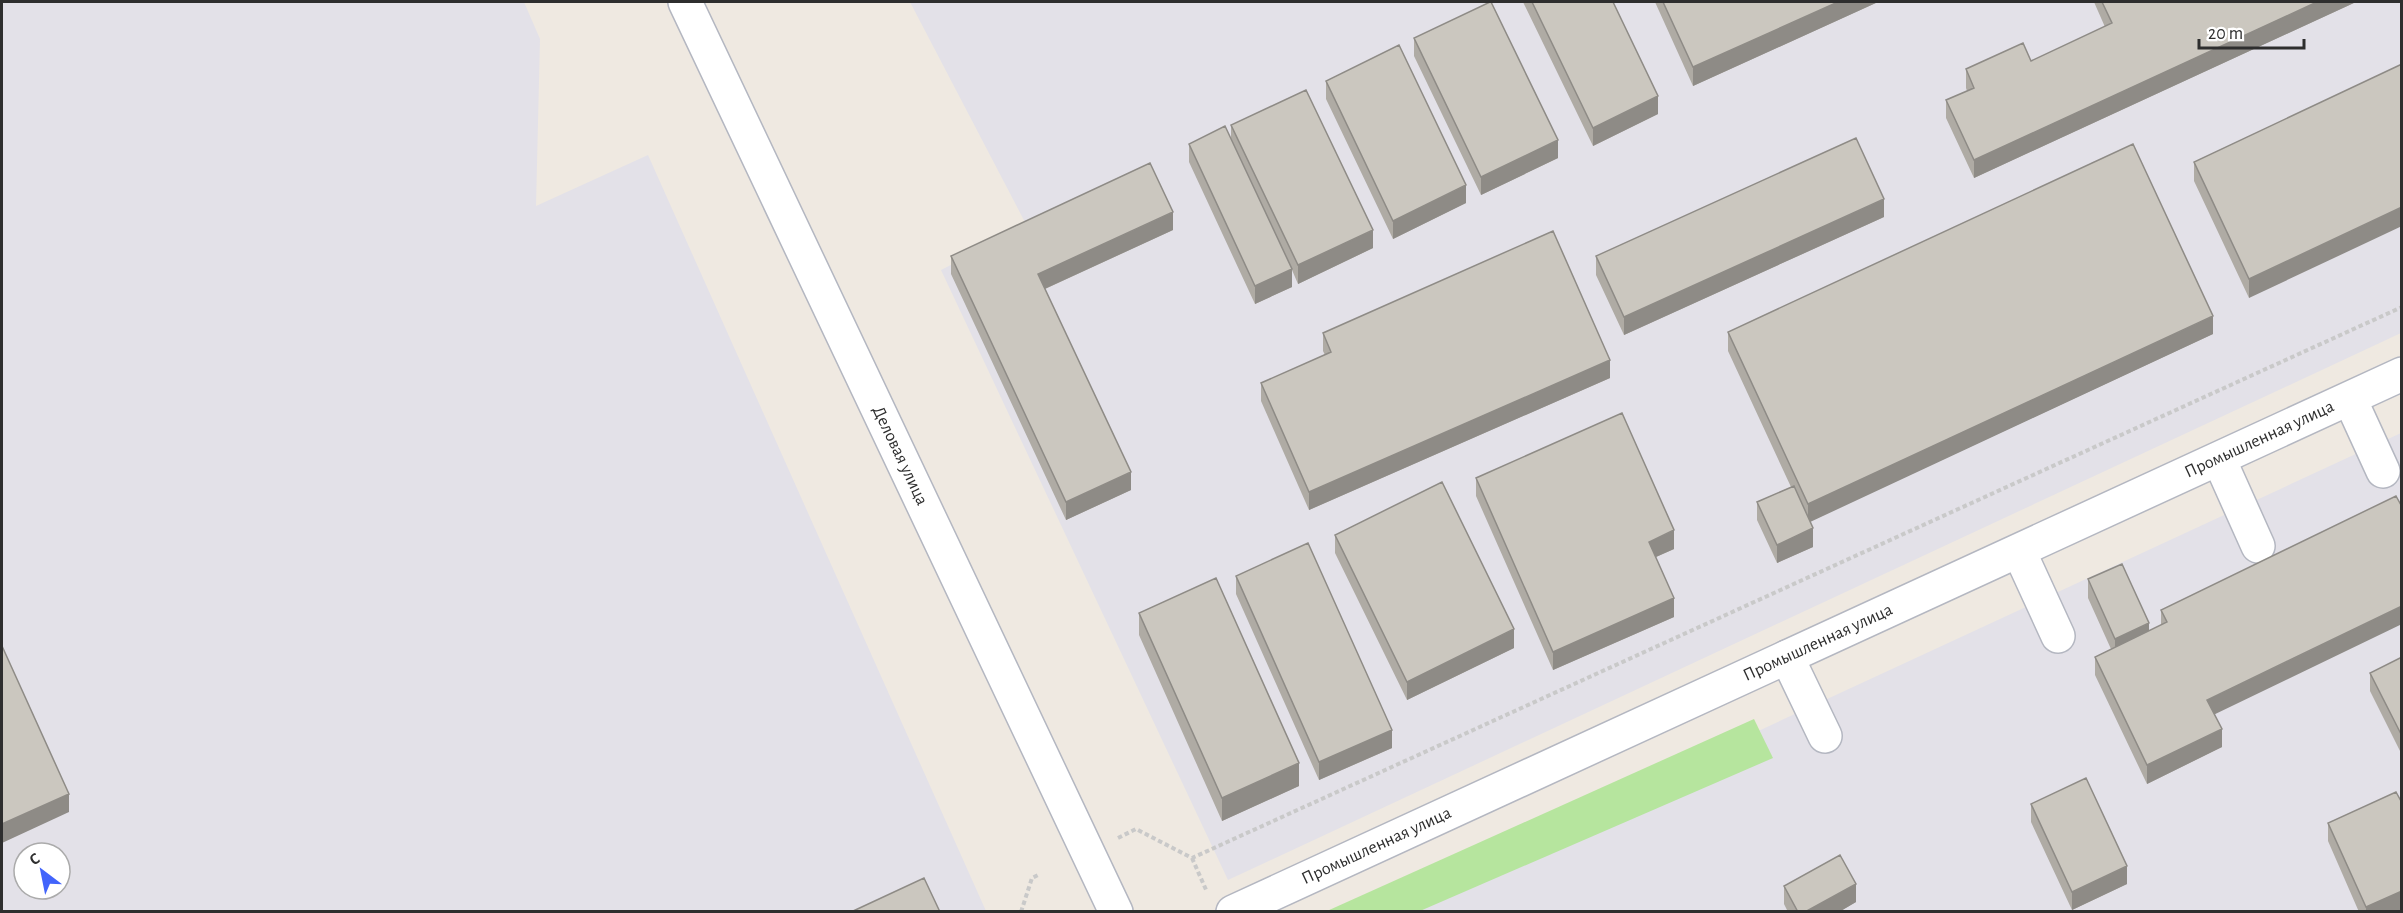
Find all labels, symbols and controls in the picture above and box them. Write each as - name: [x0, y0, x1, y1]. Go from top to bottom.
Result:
- scale bar: [2199, 12, 2304, 50]
- text: 20 m: [2208, 25, 2243, 43]
- street label: Промышленная улица: [2182, 397, 2337, 482]
- street label: Деловая улица: [869, 403, 931, 508]
- street label: Промышленная улица: [1741, 601, 1896, 685]
- street label: Промышленная улица: [1299, 804, 1454, 888]
- north arrow: [12, 841, 72, 901]
- text: С: [27, 850, 43, 868]

